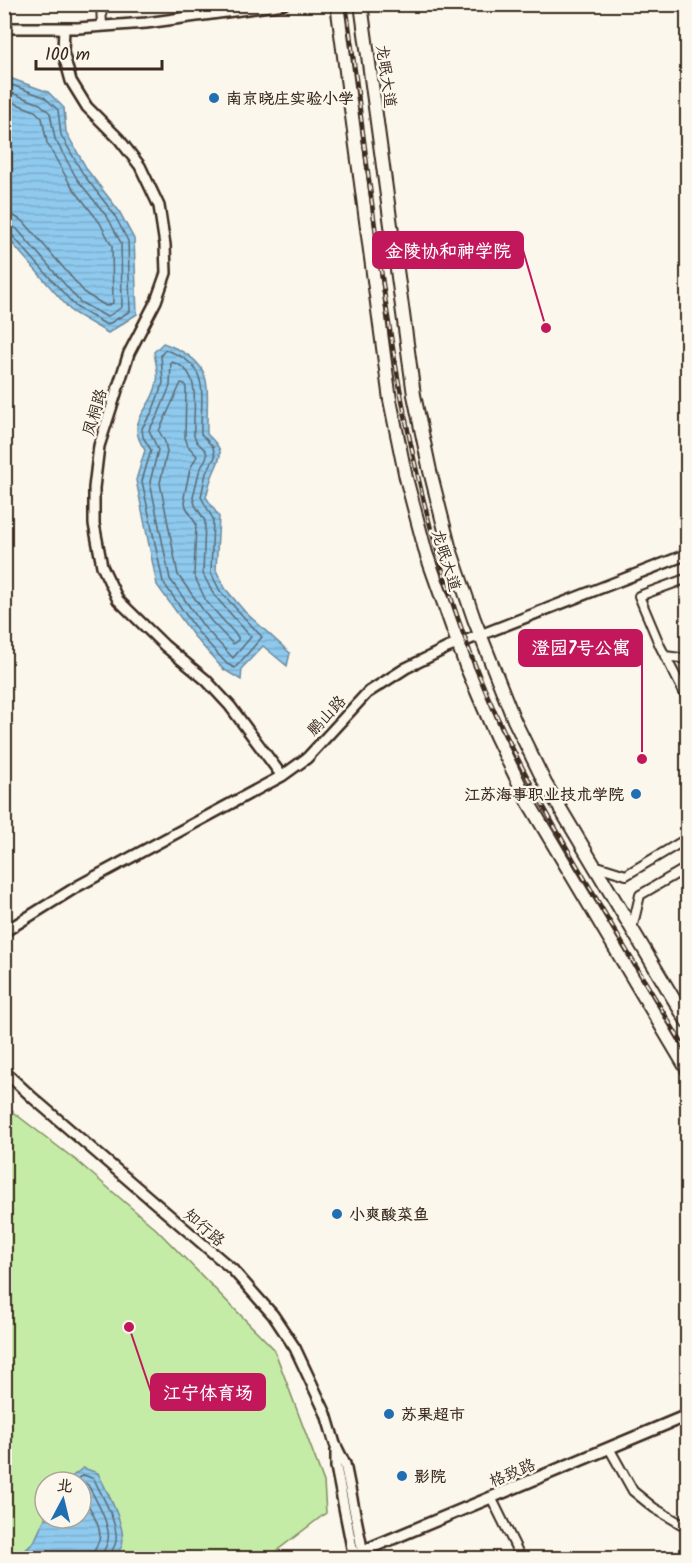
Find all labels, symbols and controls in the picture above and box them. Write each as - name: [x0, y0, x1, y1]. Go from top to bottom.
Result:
- scale bar: [36, 33, 162, 71]
- text: 100 m: [45, 41, 90, 70]
- street label: 龙眠大道: [369, 43, 402, 110]
- place label: 南京晓庄实验小学: [226, 87, 354, 112]
- marker: 南京晓庄实验小学: [207, 91, 221, 105]
- callout: 金陵协和神学院: [373, 232, 523, 268]
- text: 金陵协和神学院: [385, 238, 511, 267]
- street label: 凤桐路: [76, 386, 114, 439]
- street label: 龙眠大道: [424, 526, 467, 595]
- callout: 澄园7号公寓: [519, 630, 642, 666]
- text: 澄园7号公寓: [532, 635, 630, 664]
- street label: 鹏山路: [302, 690, 353, 742]
- place label: 江苏海事职业技术学院: [464, 783, 624, 808]
- marker: 江苏海事职业技术学院: [629, 787, 643, 801]
- street label: 知行路: [178, 1203, 230, 1253]
- place label: 小爽酸菜鱼: [349, 1203, 429, 1228]
- marker: 小爽酸菜鱼: [330, 1207, 344, 1221]
- callout: 江宁体育场: [151, 1374, 265, 1410]
- text: 江宁体育场: [163, 1380, 253, 1409]
- place label: 苏果超市: [401, 1403, 465, 1428]
- marker: 苏果超市: [382, 1407, 396, 1421]
- street label: 格致路: [486, 1452, 540, 1494]
- place label: 影院: [414, 1465, 446, 1490]
- marker: 影院: [395, 1469, 409, 1483]
- north arrow: [33, 1470, 93, 1530]
- text: 北: [55, 1473, 74, 1500]

